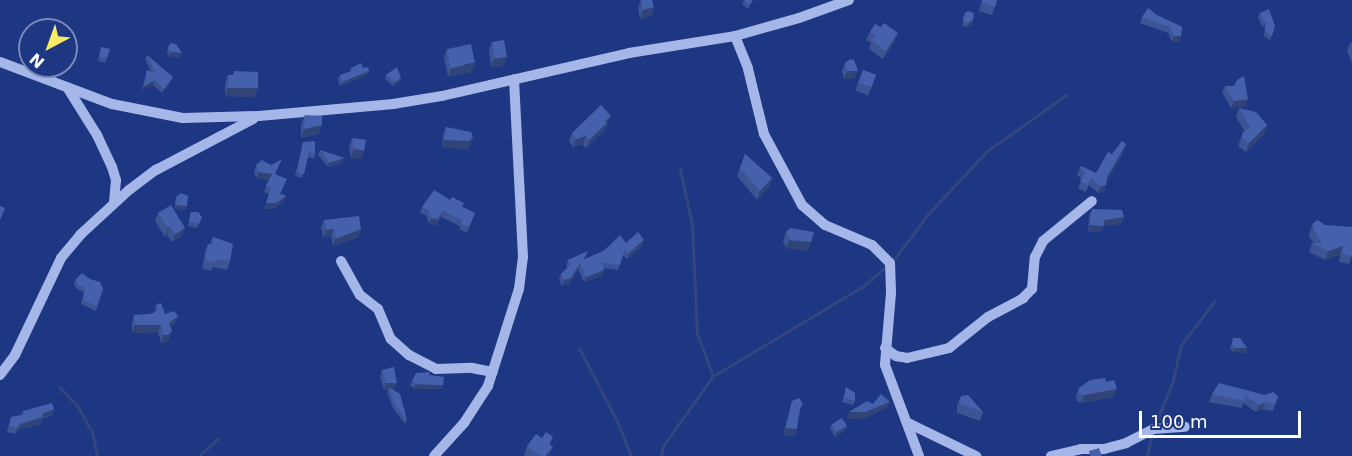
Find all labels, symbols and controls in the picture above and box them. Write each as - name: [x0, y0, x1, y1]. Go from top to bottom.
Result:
- north arrow: [18, 18, 78, 78]
- text: N: [26, 49, 48, 72]
- scale bar: [1142, 399, 1304, 437]
- text: 100 m: [1150, 411, 1208, 432]

